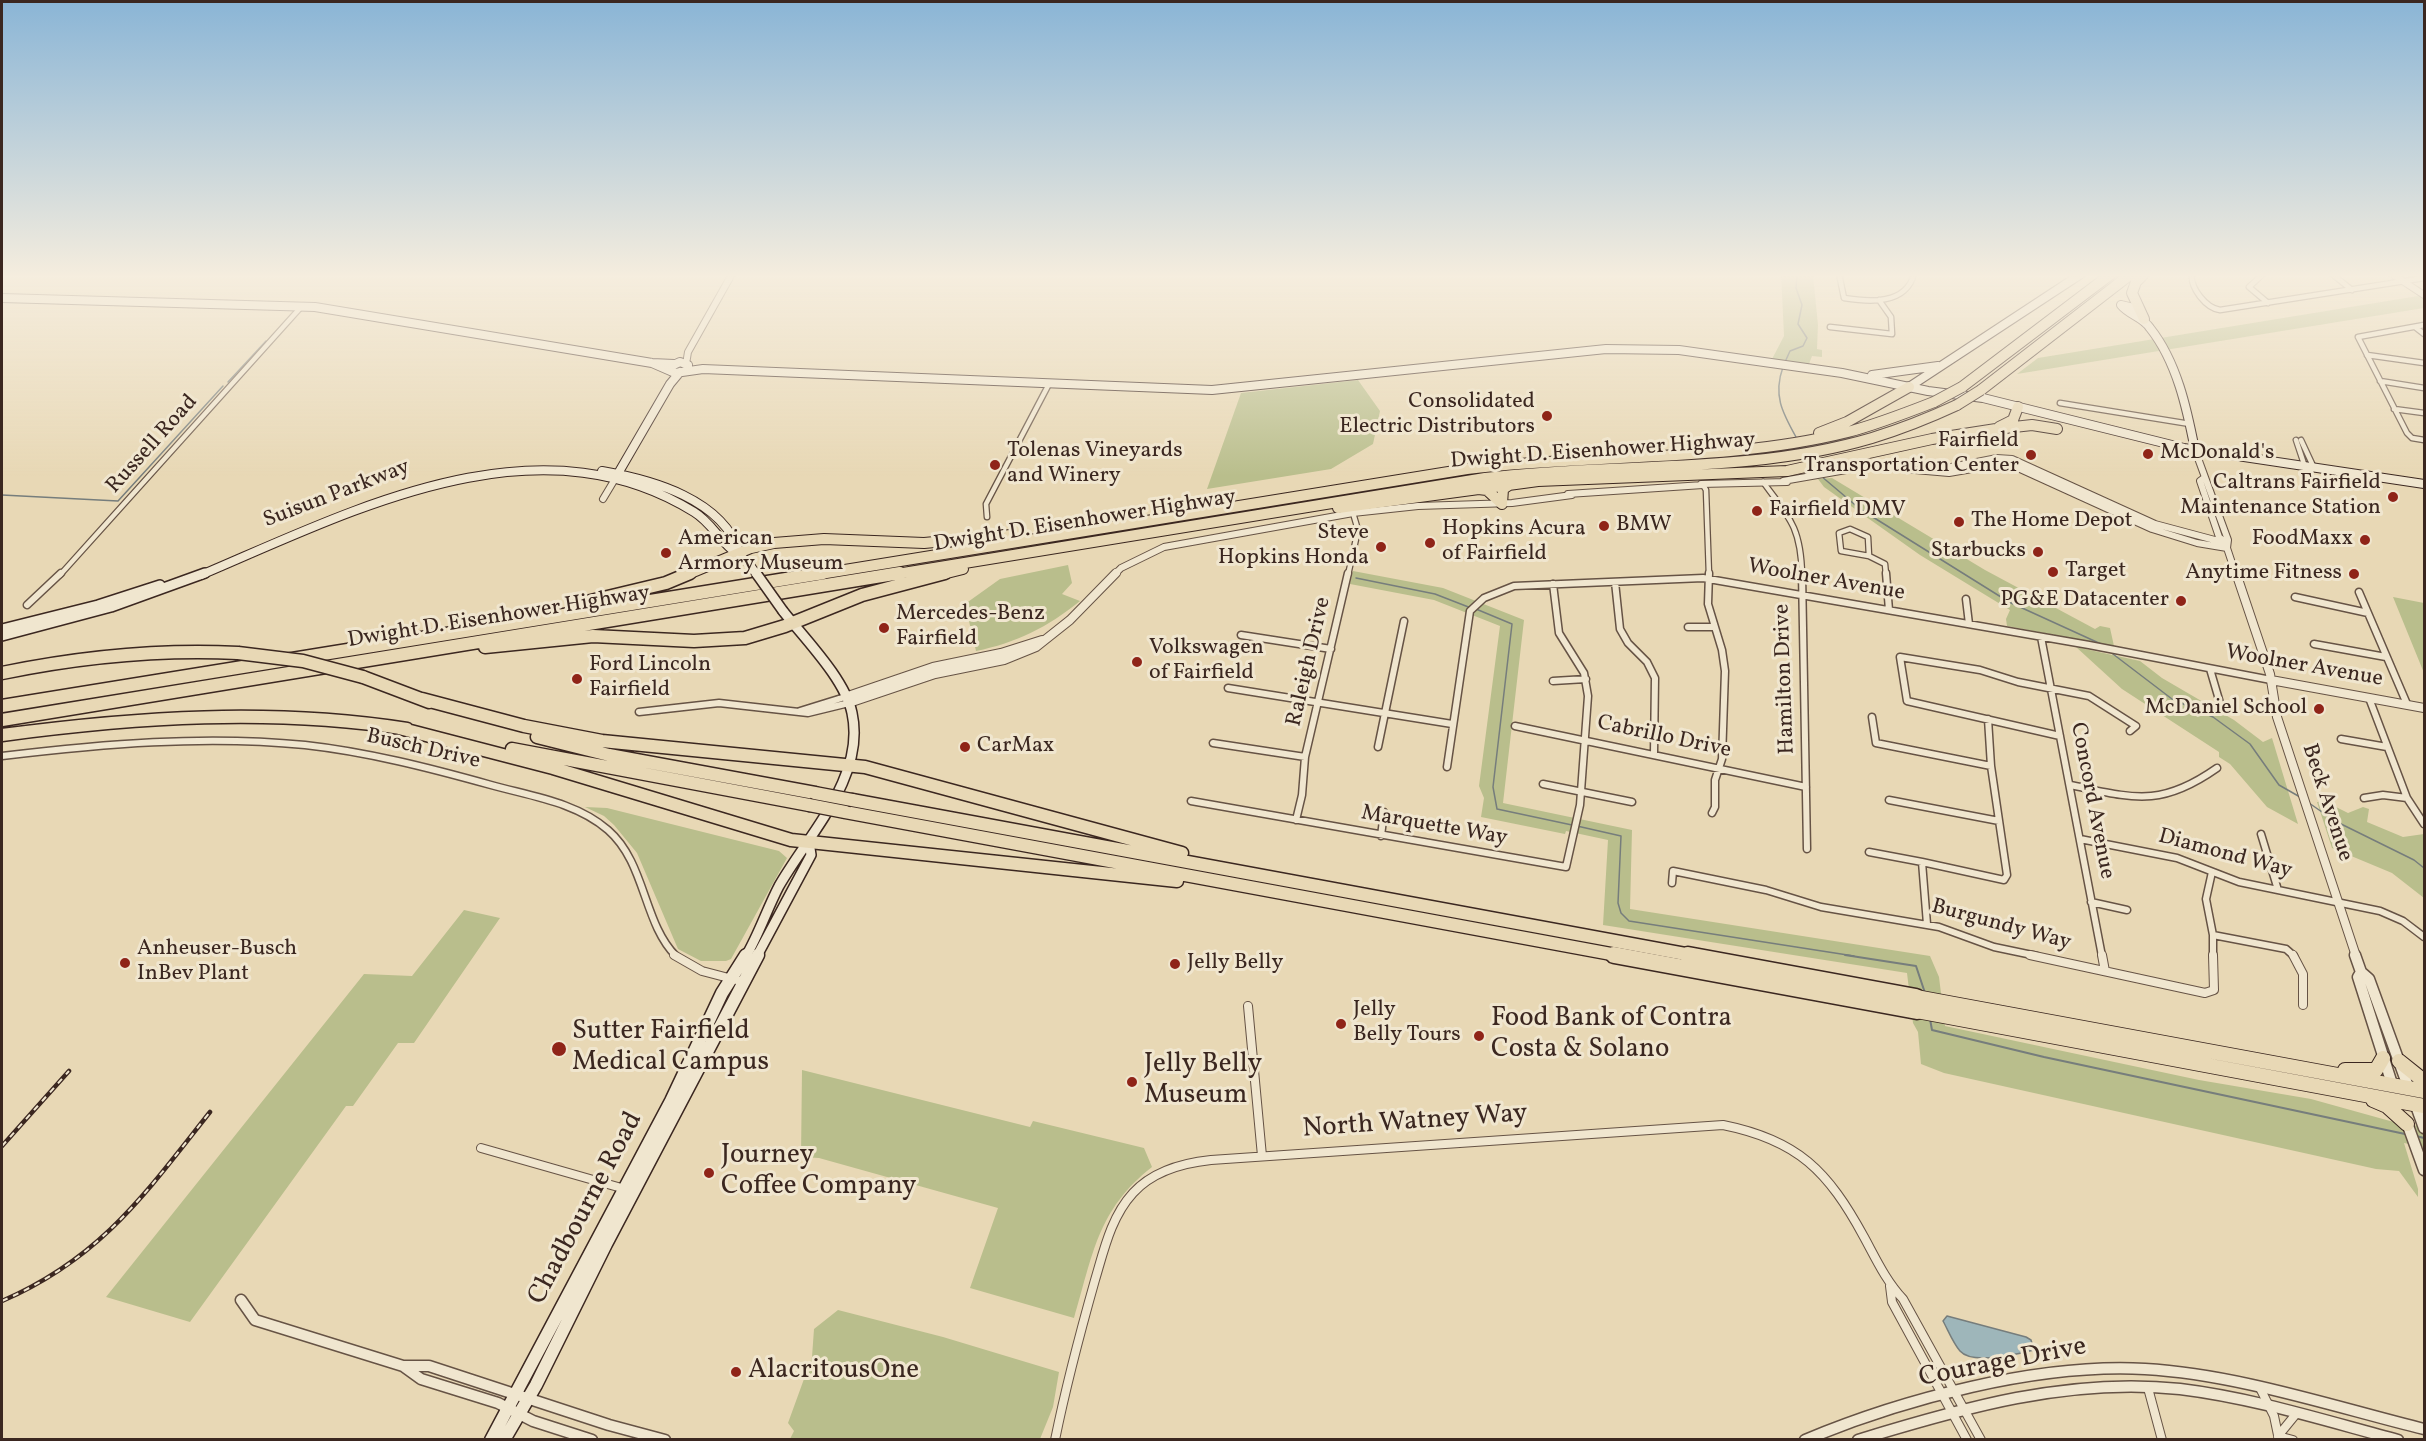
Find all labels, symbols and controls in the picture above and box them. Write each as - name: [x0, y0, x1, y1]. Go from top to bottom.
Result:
- street label: Russell Road: [102, 390, 204, 500]
- place label: Consolidated Electric Distributors: [1339, 390, 1535, 442]
- marker: Consolidated Electric Distributors: [1540, 409, 1554, 423]
- street label: Dwight D. Eisenhower Highway: [1450, 428, 1756, 476]
- place label: Fairfield Transportation Center: [1804, 429, 2019, 481]
- place label: Tolenas Vineyards and Winery: [1007, 439, 1183, 490]
- place label: McDonald's: [2160, 441, 2274, 467]
- marker: McDonald's: [2141, 447, 2155, 461]
- marker: Fairfield Transportation Center: [2024, 448, 2038, 462]
- street label: Suisun Parkway: [260, 455, 414, 535]
- marker: Tolenas Vineyards and Winery: [988, 458, 1002, 472]
- place label: Caltrans Fairfield Maintenance Station: [2180, 471, 2381, 522]
- street label: Dwight D. Eisenhower Highway: [932, 485, 1238, 559]
- marker: Caltrans Fairfield Maintenance Station: [2386, 490, 2400, 504]
- place label: Fairfield DMV: [1769, 498, 1906, 524]
- marker: Fairfield DMV: [1750, 504, 1764, 518]
- place label: The Home Depot: [1971, 509, 2132, 535]
- place label: BMW: [1616, 513, 1671, 539]
- marker: The Home Depot: [1952, 515, 1966, 529]
- place label: Hopkins Acura of Fairfield: [1442, 517, 1586, 568]
- marker: BMW: [1597, 519, 1611, 533]
- place label: Steve Hopkins Honda: [1218, 521, 1369, 572]
- place label: American Armory Museum: [678, 527, 844, 578]
- place label: FoodMaxx: [2252, 527, 2353, 553]
- marker: FoodMaxx: [2358, 533, 2372, 547]
- marker: Hopkins Acura of Fairfield: [1423, 536, 1437, 550]
- place label: Starbucks: [1931, 539, 2026, 565]
- marker: Steve Hopkins Honda: [1374, 540, 1388, 554]
- marker: Starbucks: [2031, 545, 2045, 559]
- marker: American Armory Museum: [659, 546, 673, 560]
- street label: Woolner Avenue: [1745, 554, 1907, 608]
- place label: Target: [2065, 559, 2126, 585]
- place label: Anytime Fitness: [2185, 561, 2342, 587]
- marker: Target: [2046, 565, 2060, 579]
- marker: Anytime Fitness: [2347, 567, 2361, 581]
- street label: Dwight D. Eisenhower Highway: [346, 581, 652, 655]
- place label: PG&E Datacenter: [2000, 588, 2169, 614]
- marker: PG&E Datacenter: [2174, 594, 2188, 608]
- street label: Raleigh Drive: [1282, 595, 1338, 729]
- place label: Mercedes-Benz Fairfield: [896, 602, 1045, 654]
- street label: Hamilton Drive: [1770, 603, 1802, 755]
- marker: Mercedes-Benz Fairfield: [877, 621, 891, 635]
- place label: Volkswagen of Fairfield: [1149, 636, 1264, 688]
- street label: Woolner Avenue: [2223, 640, 2385, 694]
- place label: Ford Lincoln Fairfield: [589, 653, 711, 704]
- marker: Volkswagen of Fairfield: [1130, 655, 1144, 669]
- marker: Ford Lincoln Fairfield: [570, 672, 584, 686]
- place label: McDaniel School: [2145, 696, 2307, 722]
- marker: McDaniel School: [2312, 702, 2326, 716]
- street label: Cabrillo Drive: [1595, 711, 1733, 765]
- street label: Concord Avenue: [2063, 721, 2119, 881]
- street label: Busch Drive: [363, 724, 483, 776]
- place label: CarMax: [977, 734, 1054, 760]
- marker: CarMax: [958, 740, 972, 754]
- street label: Beck Avenue: [2295, 741, 2357, 865]
- street label: Marquette Way: [1359, 801, 1509, 853]
- street label: Diamond Way: [2155, 824, 2295, 886]
- street label: Burgundy Way: [1928, 895, 2074, 957]
- place label: Anheuser-Busch InBev Plant: [137, 937, 297, 988]
- place label: Jelly Belly: [1187, 951, 1283, 977]
- marker: Anheuser-Busch InBev Plant: [118, 956, 132, 970]
- marker: Jelly Belly: [1168, 957, 1182, 971]
- place label: Jelly Belly Tours: [1353, 998, 1461, 1050]
- place label: Food Bank of Contra Costa & Solano: [1491, 1004, 1732, 1067]
- place label: Sutter Fairfield Medical Campus: [572, 1017, 769, 1080]
- marker: Jelly Belly Tours: [1334, 1017, 1348, 1031]
- marker: Food Bank of Contra Costa & Solano: [1472, 1029, 1486, 1043]
- marker: Sutter Fairfield Medical Campus: [550, 1040, 568, 1058]
- place label: Jelly Belly Museum: [1144, 1050, 1262, 1113]
- marker: Jelly Belly Museum: [1125, 1075, 1139, 1089]
- street label: North Watney Way: [1301, 1099, 1529, 1147]
- street label: Chadbourne Road: [523, 1107, 651, 1311]
- place label: Journey Coffee Company: [721, 1141, 916, 1204]
- marker: Journey Coffee Company: [702, 1166, 716, 1180]
- street label: Courage Drive: [1917, 1332, 2089, 1396]
- place label: AlacritousOne: [748, 1356, 919, 1388]
- marker: AlacritousOne: [729, 1365, 743, 1379]

